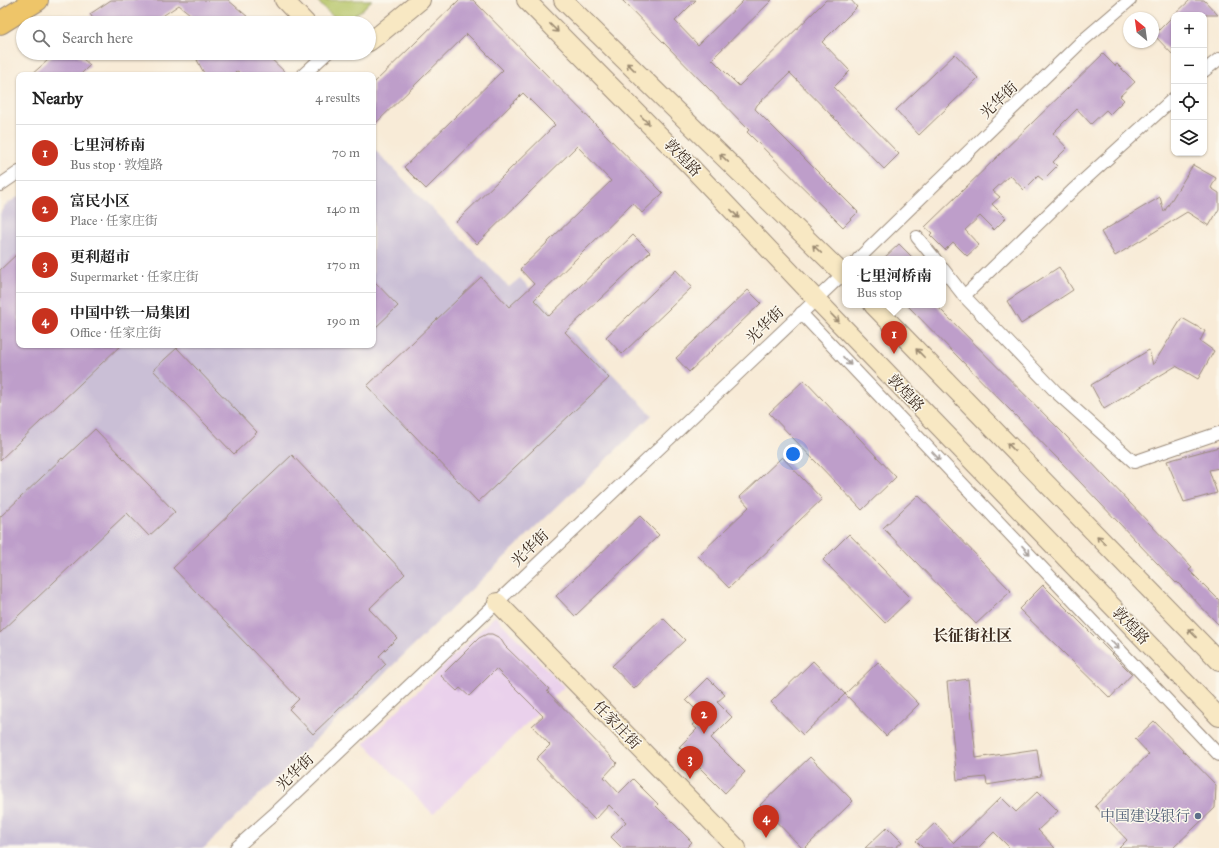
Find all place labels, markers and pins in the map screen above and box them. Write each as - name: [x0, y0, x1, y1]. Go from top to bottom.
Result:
- pin: 1: [881, 321, 907, 354]
- pin: 2: [691, 701, 717, 734]
- pin: 3: [677, 746, 703, 779]
- pin: 4: [753, 805, 779, 838]
- place label: 中国建设银行: [1100, 807, 1190, 825]
- marker: 中国建设银行: [1193, 811, 1203, 821]

